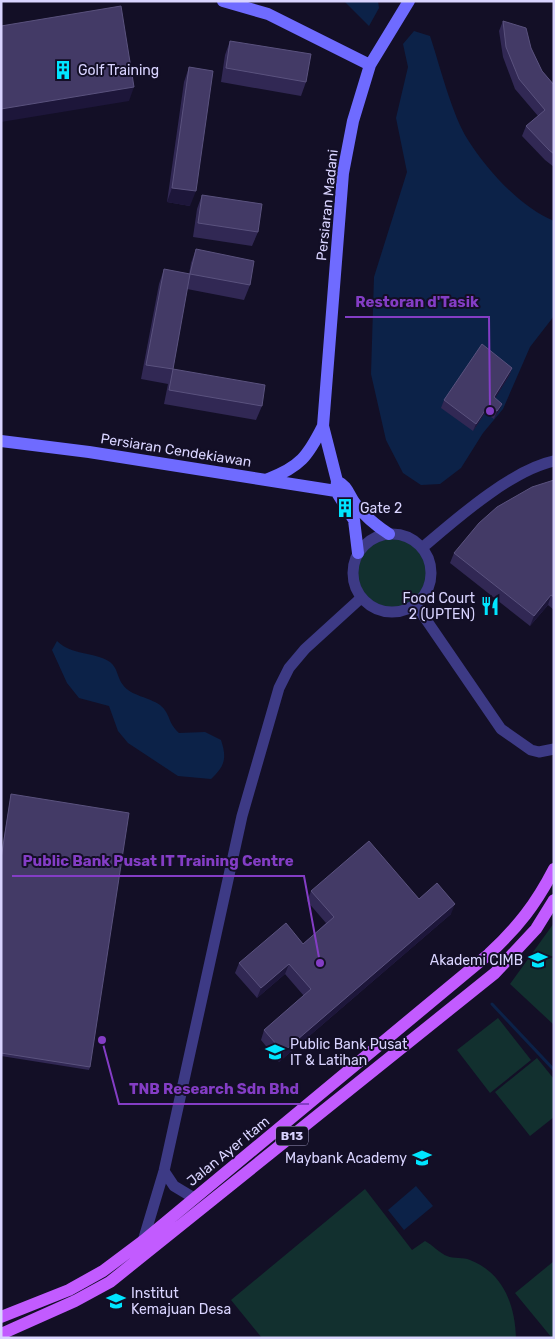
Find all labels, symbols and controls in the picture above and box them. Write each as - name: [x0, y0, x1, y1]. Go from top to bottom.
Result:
- building icon: Golf Training: [52, 59, 74, 81]
- place label: Golf Training: [78, 62, 159, 79]
- street label: Persiaran Madani: [313, 149, 342, 262]
- callout: Restoran d'Tasik: [345, 287, 489, 317]
- text: Restoran d'Tasik: [355, 293, 479, 311]
- street label: Persiaran Cendekiawan: [99, 430, 253, 471]
- building icon: Gate 2: [334, 497, 356, 519]
- place label: Gate 2: [360, 500, 402, 517]
- place label: Food Court 2 (UPTEN): [403, 590, 476, 623]
- restaurant icon: Food Court 2 (UPTEN): [479, 595, 501, 617]
- callout: Public Bank Pusat IT Training Centre: [12, 846, 304, 876]
- text: Public Bank Pusat IT Training Centre: [22, 852, 294, 870]
- school or university icon: Akademi CIMB: [527, 949, 549, 971]
- place label: Akademi CIMB: [430, 952, 523, 969]
- place label: Public Bank Pusat IT & Latihan: [290, 1036, 408, 1069]
- school or university icon: Public Bank Pusat IT & Latihan: [264, 1041, 286, 1063]
- callout: TNB Research Sdn Bhd: [119, 1074, 309, 1104]
- text: TNB Research Sdn Bhd: [129, 1080, 299, 1098]
- street label: Jalan Ayer Itam: [184, 1113, 273, 1190]
- road number: B13: [276, 1126, 308, 1146]
- school or university icon: Maybank Academy: [411, 1147, 433, 1169]
- place label: Maybank Academy: [285, 1150, 407, 1167]
- place label: Institut Kemajuan Desa: [131, 1285, 231, 1318]
- school or university icon: Institut Kemajuan Desa: [105, 1290, 127, 1312]

